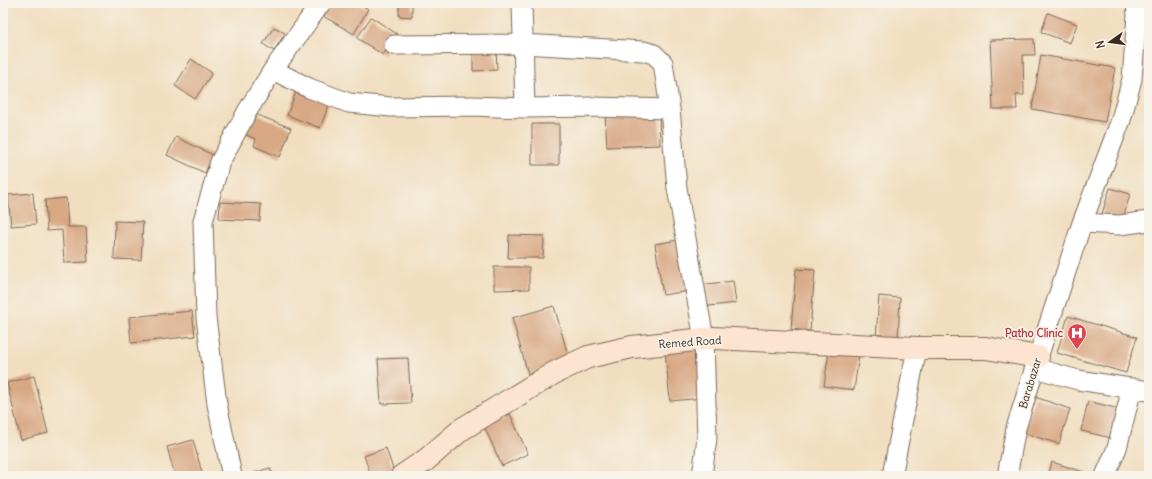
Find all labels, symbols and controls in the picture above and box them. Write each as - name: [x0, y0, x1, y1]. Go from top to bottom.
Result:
- north arrow: [1090, 22, 1130, 62]
- text: N: [1093, 39, 1108, 50]
- hospital icon: Patho Clinic: [1066, 322, 1088, 350]
- place label: Patho Clinic: [1005, 326, 1063, 340]
- street label: Remed Road: [658, 333, 723, 351]
- street label: Barabazar: [1016, 355, 1045, 410]

